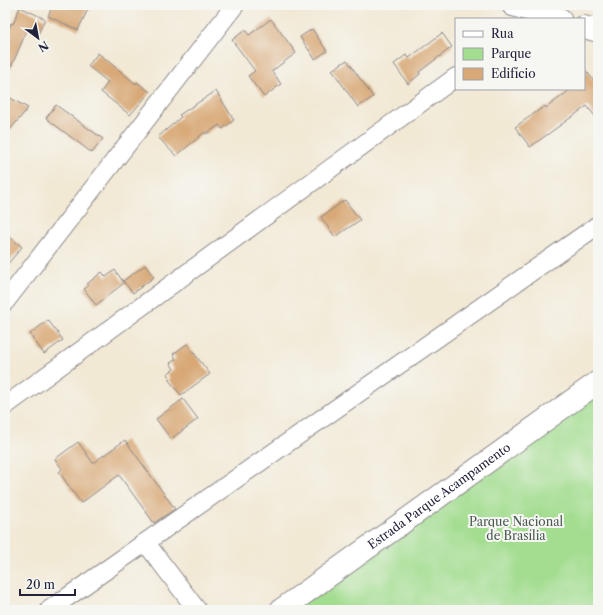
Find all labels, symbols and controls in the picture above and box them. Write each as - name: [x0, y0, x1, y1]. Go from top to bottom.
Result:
- north arrow: [18, 18, 58, 58]
- legend: [455, 18, 585, 90]
- text: Rua: [491, 26, 514, 41]
- text: N: [35, 38, 51, 55]
- text: Parque: [491, 46, 532, 61]
- text: Edifício: [491, 66, 536, 81]
- street label: Estrada Parque Acampamento: [365, 439, 513, 552]
- park label: Parque Nacional de Brasília: [469, 514, 564, 543]
- scale bar: [20, 571, 75, 597]
- text: 20 m: [26, 577, 55, 592]

